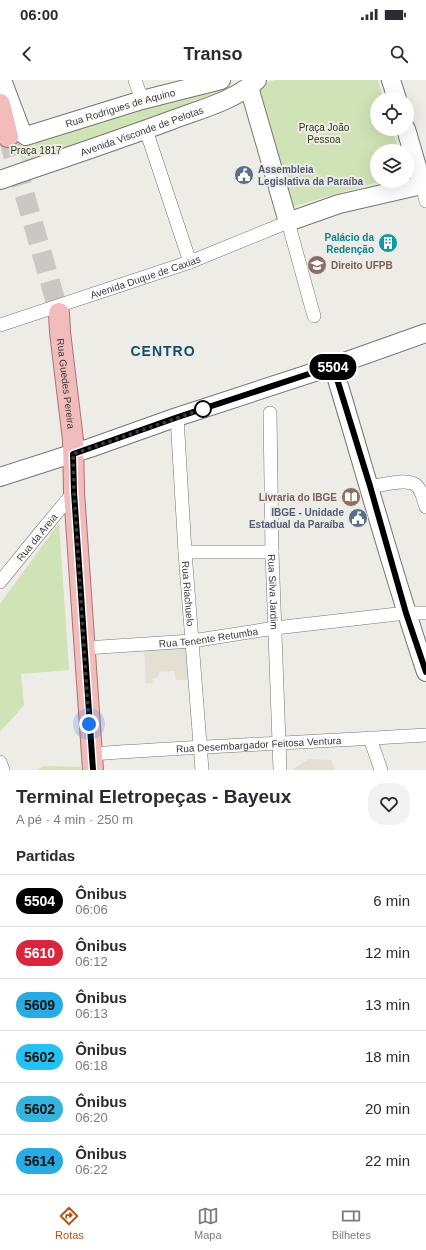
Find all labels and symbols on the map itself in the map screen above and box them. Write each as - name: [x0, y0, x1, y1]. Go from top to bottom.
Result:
- street label: Rua Rodrigues de Aquino: [64, 86, 177, 129]
- street label: Avenida Visconde de Pelotas: [79, 104, 205, 158]
- park label: Praça João Pessoa: [299, 122, 350, 145]
- park label: Praça 1817: [10, 145, 62, 156]
- public building icon: Assembleia Legislativa da Paraíba: [233, 164, 255, 186]
- place label: Assembleia Legislativa da Paraíba: [258, 164, 363, 187]
- place label: Palácio da Redenção: [325, 232, 374, 255]
- building icon: Palácio da Redenção: [377, 232, 399, 254]
- street label: Avenida Duque de Caxias: [89, 253, 202, 300]
- school or university icon: Direito UFPB: [306, 254, 328, 276]
- place label: Direito UFPB: [331, 260, 393, 271]
- street label: Rua Guedes Pereira: [55, 338, 77, 430]
- district label: CENTRO: [130, 343, 196, 359]
- line badge: 5504: [305, 354, 361, 380]
- unlabelled marker: [194, 400, 212, 418]
- library icon: Livraria do IBGE: [340, 486, 362, 508]
- place label: Livraria do IBGE: [259, 492, 337, 503]
- place label: IBGE - Unidade Estadual da Paraíba: [249, 507, 344, 530]
- public building icon: IBGE - Unidade Estadual da Paraíba: [347, 507, 369, 529]
- street label: Rua da Areia: [14, 511, 60, 563]
- street label: Rua Silva Jardim: [267, 554, 280, 630]
- street label: Rua Riachuelo: [180, 560, 196, 627]
- street label: Rua Tenente Retumba: [159, 625, 259, 649]
- your location: [79, 714, 99, 734]
- street label: Rua Desembargador Feitosa Ventura: [176, 734, 342, 754]

